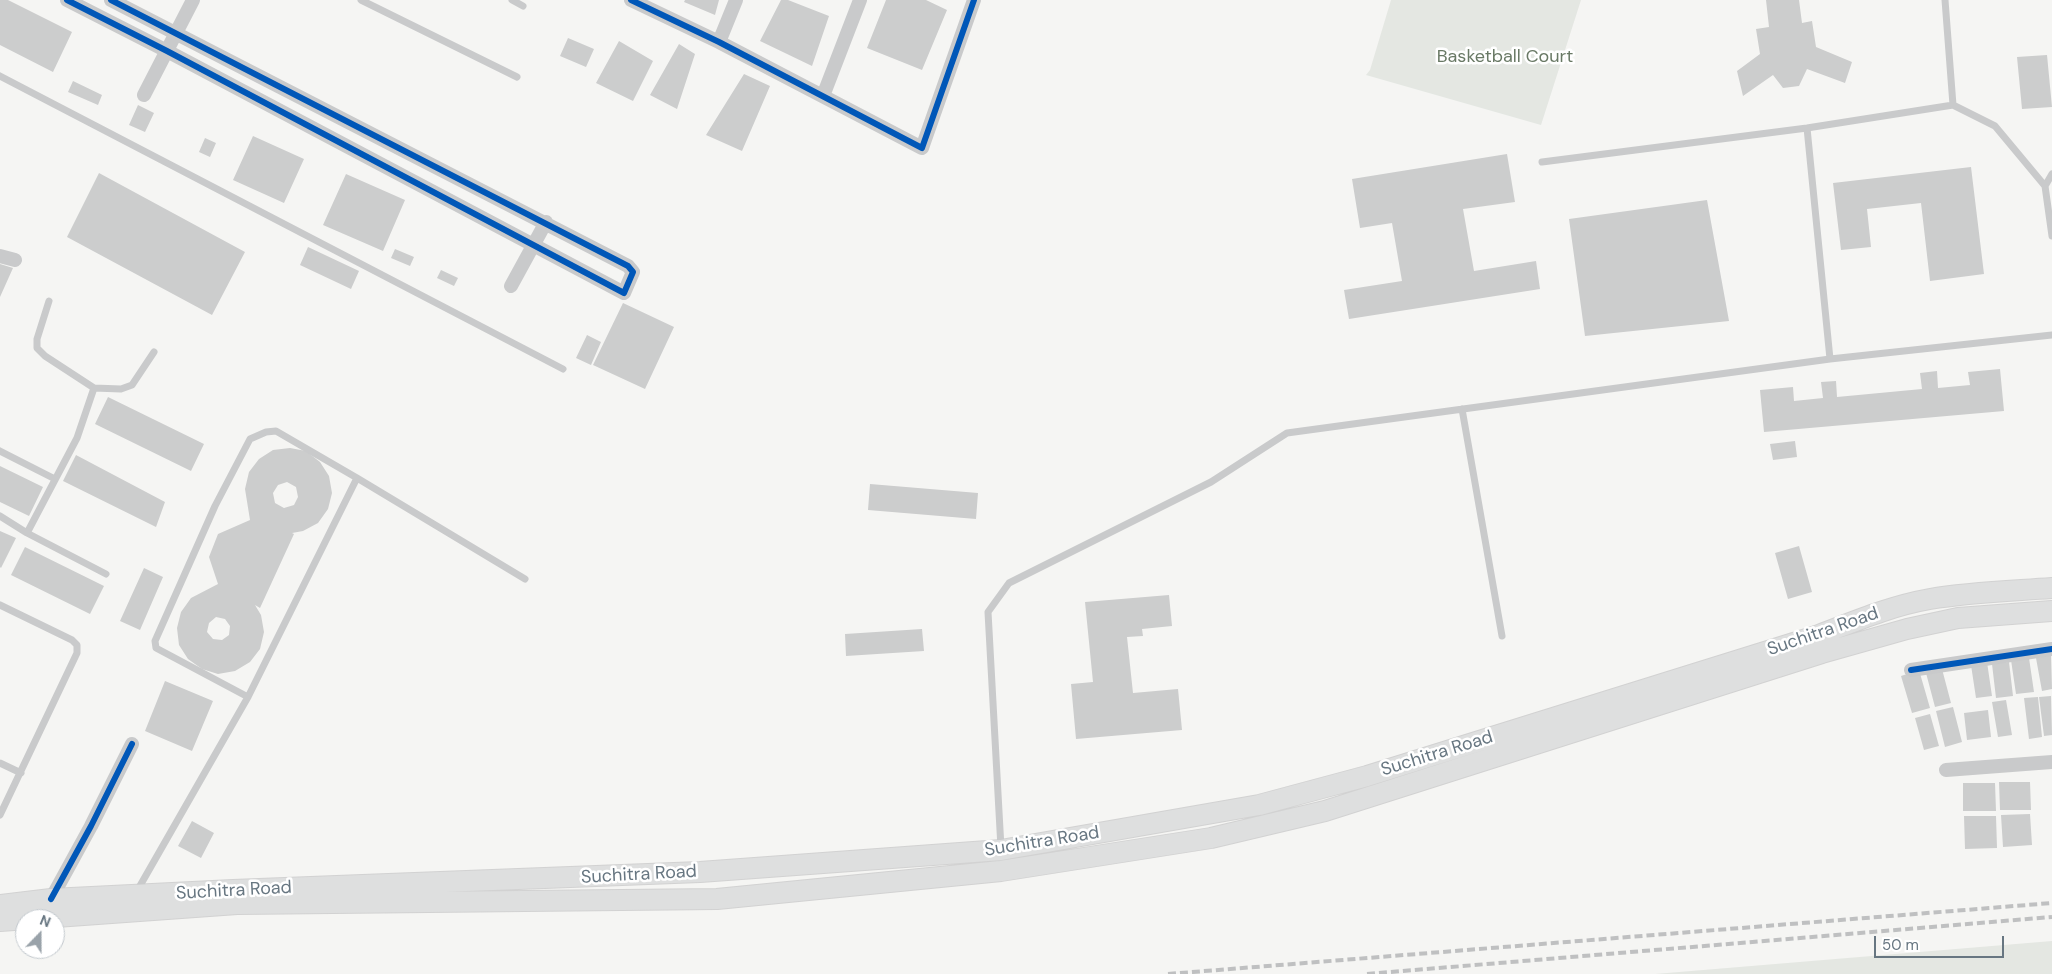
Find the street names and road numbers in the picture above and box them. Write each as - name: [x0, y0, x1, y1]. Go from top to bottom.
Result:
- street label: Suchitra Road: [1765, 603, 1881, 661]
- street label: Suchitra Road: [1378, 727, 1496, 781]
- street label: Suchitra Road: [983, 822, 1101, 862]
- street label: Suchitra Road: [581, 861, 697, 889]
- street label: Suchitra Road: [176, 877, 292, 905]

